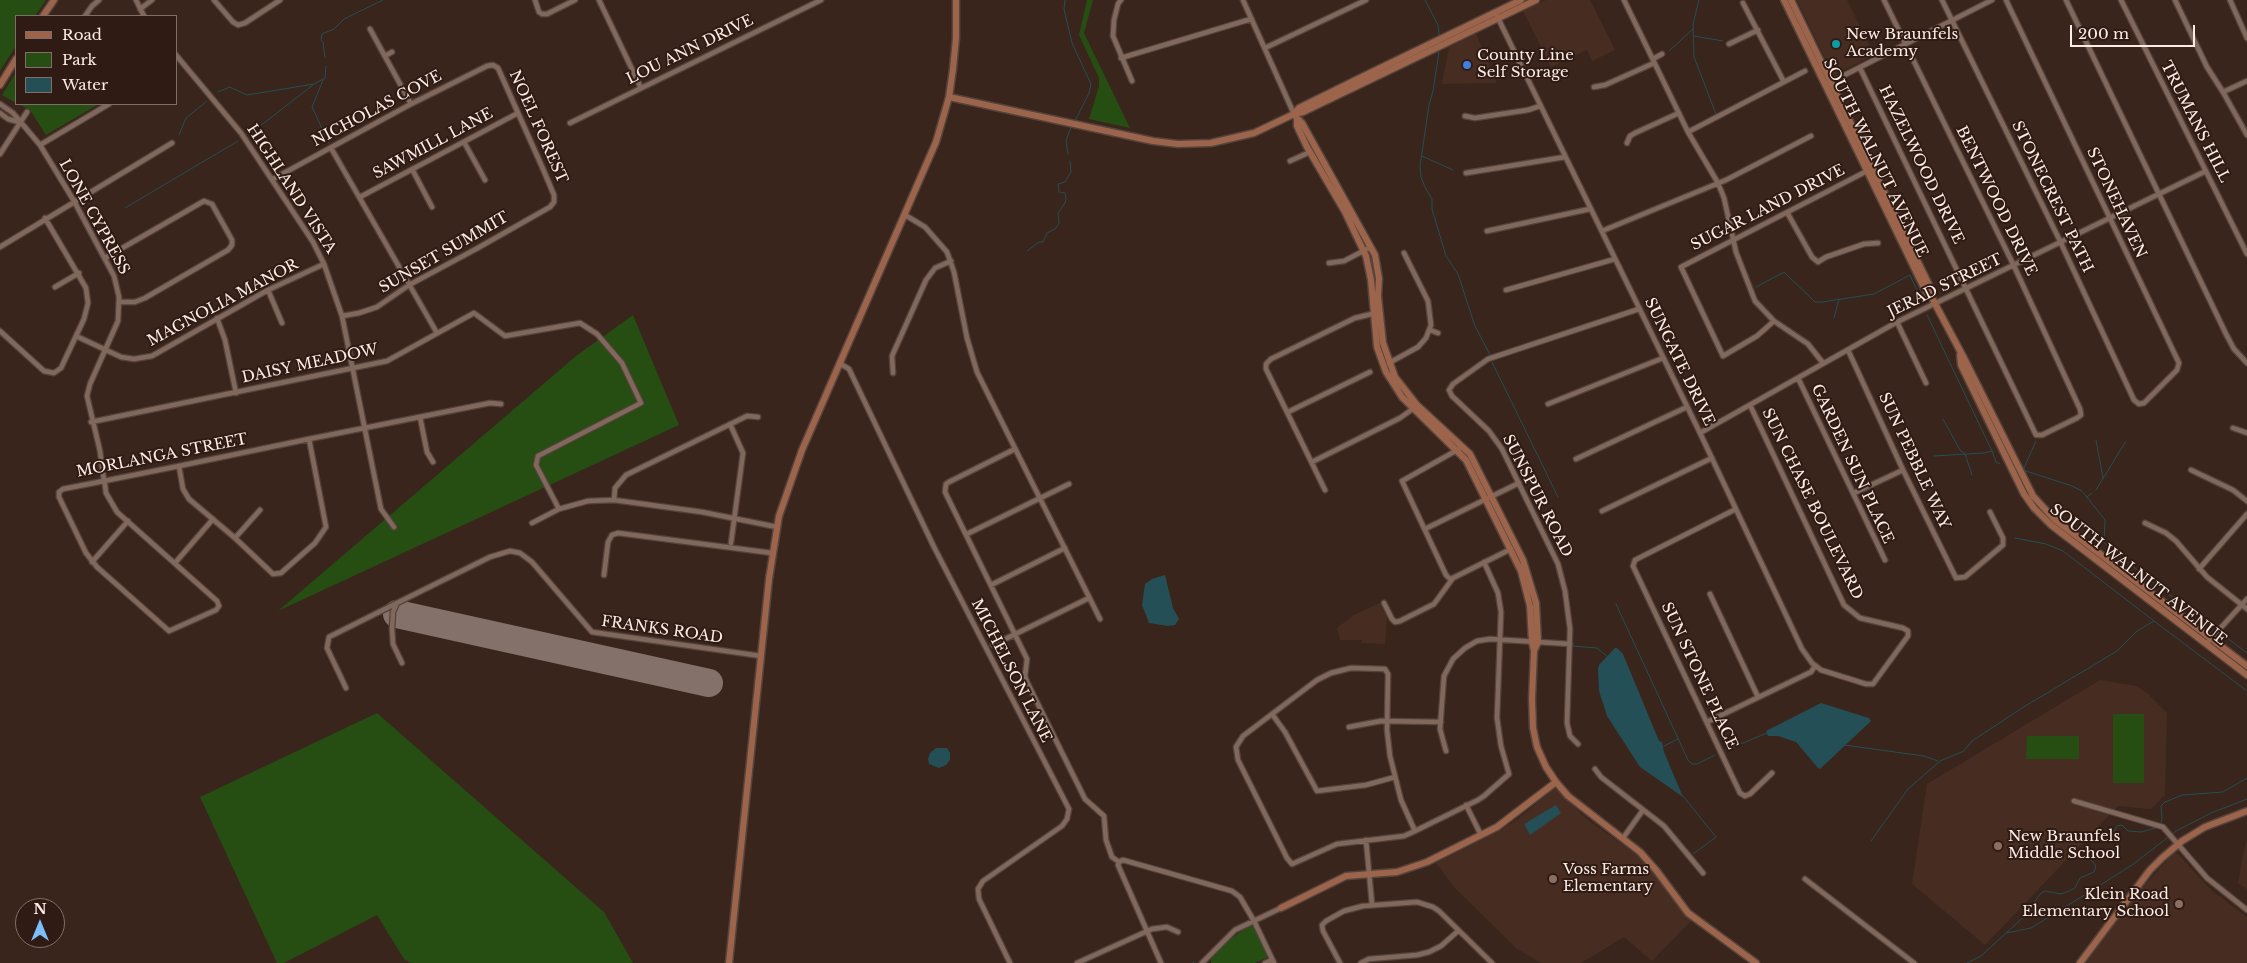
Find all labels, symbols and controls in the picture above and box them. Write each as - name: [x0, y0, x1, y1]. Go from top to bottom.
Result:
- street label: LOU ANN DRIVE: [624, 11, 756, 89]
- legend: [15, 15, 178, 105]
- scale bar: [2072, 15, 2197, 47]
- text: 200 m: [2078, 24, 2129, 43]
- text: Road: [62, 25, 102, 44]
- place label: New Braunfels Academy: [1846, 26, 1958, 61]
- marker: New Braunfels Academy: [1830, 38, 1842, 50]
- place label: County Line Self Storage: [1477, 47, 1574, 82]
- text: Park: [62, 50, 97, 69]
- street label: SOUTH WALNUT AVENUE: [1819, 56, 1931, 260]
- street label: TRUMANS HILL: [2157, 58, 2233, 186]
- marker: County Line Self Storage: [1461, 59, 1473, 71]
- street label: NICHOLAS COVE: [309, 67, 445, 151]
- street label: NOEL FOREST: [505, 68, 571, 186]
- text: Water: [62, 75, 108, 94]
- street label: HAZELWOOD DRIVE: [1875, 83, 1967, 247]
- street label: SAWMILL LANE: [370, 105, 496, 183]
- street label: STONECREST PATH: [2007, 118, 2097, 276]
- street label: HIGHLAND VISTA: [242, 121, 340, 257]
- street label: BENTWOOD DRIVE: [1952, 123, 2040, 279]
- street label: STONEHAVEN: [2082, 145, 2150, 261]
- street label: LONE CYPRESS: [55, 156, 133, 278]
- street label: SUGAR LAND DRIVE: [1688, 161, 1848, 255]
- street label: SUNSET SUMMIT: [376, 209, 512, 297]
- street label: JERAD STREET: [1885, 251, 2005, 321]
- street label: MAGNOLIA MANOR: [145, 256, 301, 350]
- street label: SUNGATE DRIVE: [1640, 295, 1718, 429]
- street label: DAISY MEADOW: [240, 341, 380, 387]
- street label: GARDEN SUN PLACE: [1807, 381, 1897, 547]
- street label: SUN PEBBLE WAY: [1874, 390, 1954, 532]
- street label: SUN CHASE BOULEVARD: [1758, 406, 1866, 602]
- street label: MORLANGA STREET: [75, 431, 249, 481]
- street label: SUNSPUR ROAD: [1498, 432, 1576, 560]
- street label: SOUTH WALNUT AVENUE: [2046, 500, 2230, 650]
- street label: MICHELSON LANE: [967, 596, 1055, 746]
- street label: SUN STONE PLACE: [1657, 600, 1741, 752]
- street label: FRANKS ROAD: [600, 613, 724, 647]
- place label: New Braunfels Middle School: [2008, 828, 2120, 863]
- marker: New Braunfels Middle School: [1992, 840, 2004, 852]
- place label: Voss Farms Elementary: [1563, 861, 1653, 896]
- marker: Voss Farms Elementary: [1547, 873, 1559, 885]
- place label: Klein Road Elementary School: [2022, 886, 2169, 921]
- north arrow: [15, 898, 65, 948]
- marker: Klein Road Elementary School: [2173, 898, 2185, 910]
- text: N: [33, 900, 47, 918]

